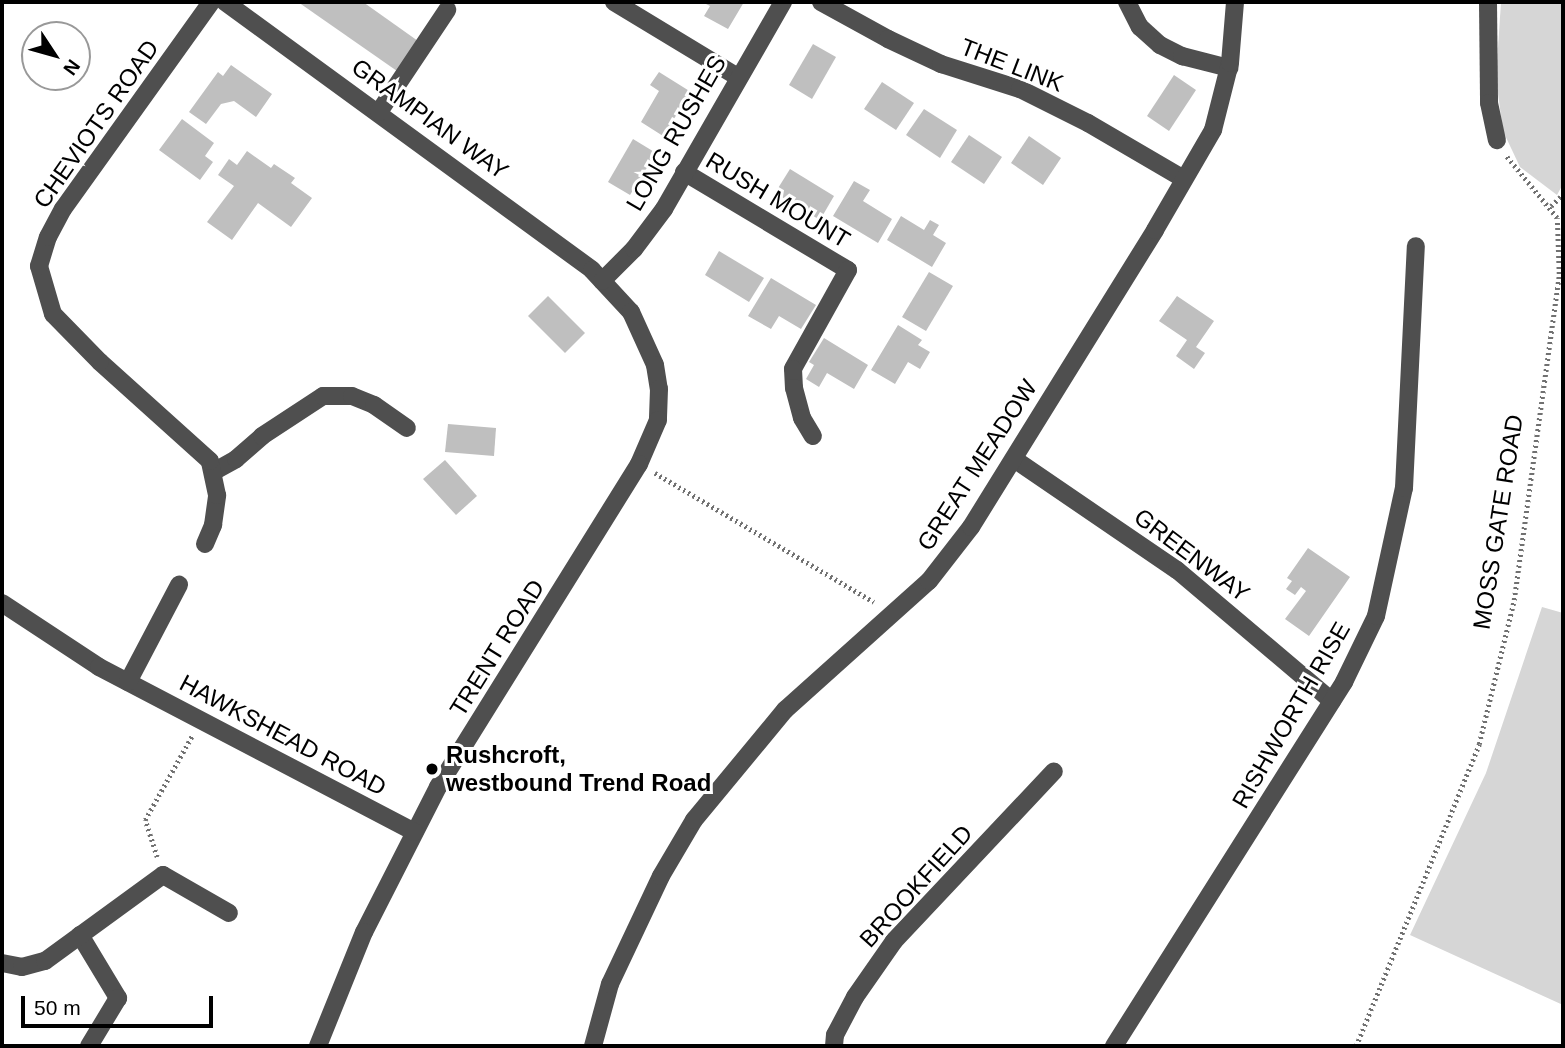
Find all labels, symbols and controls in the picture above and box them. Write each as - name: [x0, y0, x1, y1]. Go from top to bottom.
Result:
- north arrow: [21, 21, 91, 91]
- street label: THE LINK: [956, 32, 1068, 98]
- street label: CHEVIOTS ROAD: [27, 34, 165, 214]
- street label: LONG RUSHES: [620, 50, 732, 216]
- street label: GRAMPIAN WAY: [346, 52, 514, 186]
- text: N: [59, 56, 84, 79]
- street label: RUSH MOUNT: [701, 146, 855, 254]
- street label: GREAT MEADOW: [911, 374, 1043, 556]
- street label: MOSS GATE ROAD: [1467, 413, 1529, 631]
- street label: GREENWAY: [1128, 502, 1256, 608]
- street label: TRENT ROAD: [443, 574, 551, 722]
- street label: RISHWORTH RISE: [1226, 617, 1356, 813]
- street label: HAWKSHEAD ROAD: [175, 668, 391, 802]
- place label: Rushcroft, westbound Trend Road: [446, 741, 711, 797]
- marker: Rushcroft, westbound Trend Road: [424, 761, 440, 777]
- street label: BROOKFIELD: [854, 819, 978, 953]
- scale bar: [24, 982, 217, 1026]
- text: 50 m: [34, 996, 81, 1019]

